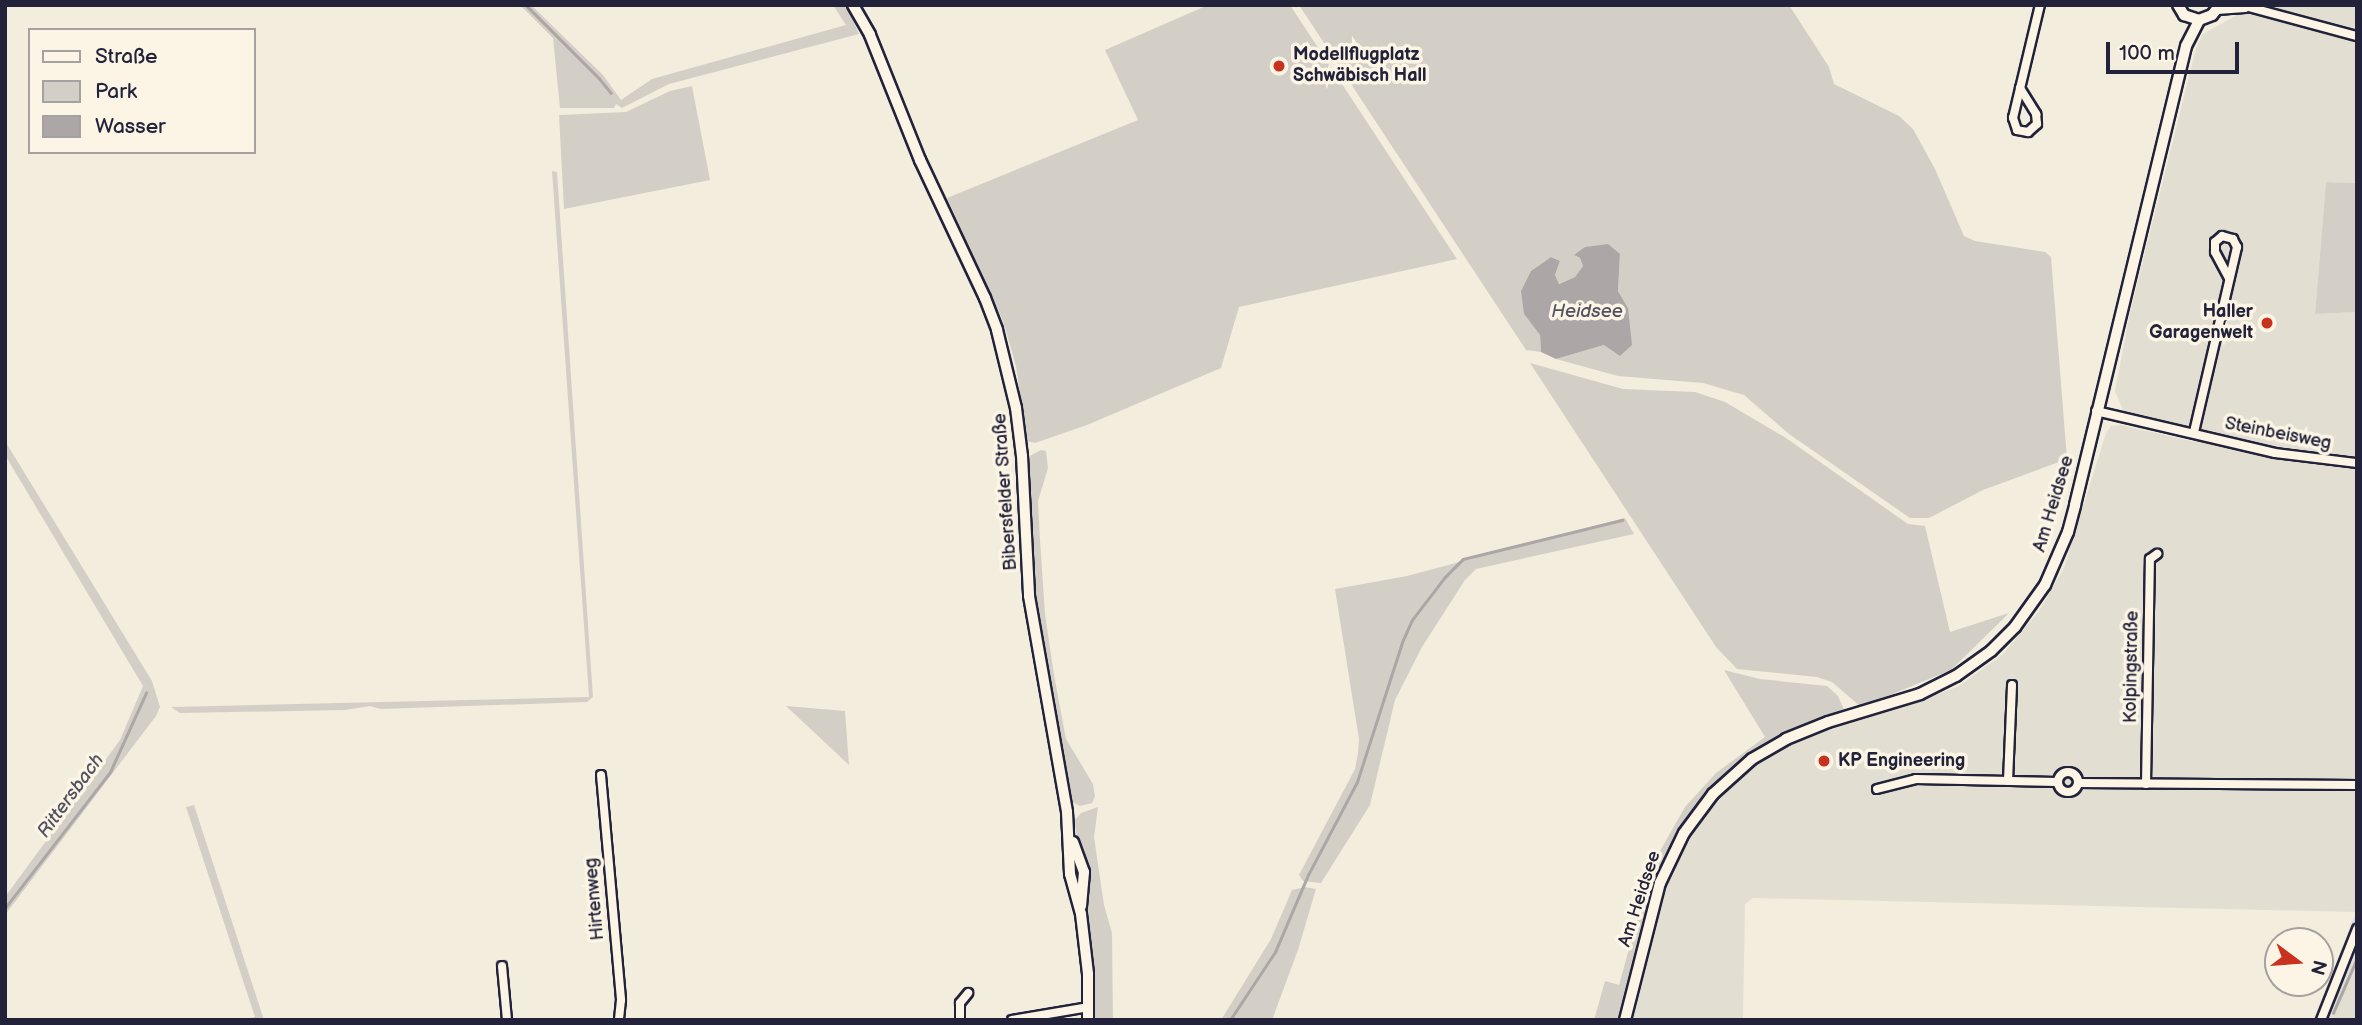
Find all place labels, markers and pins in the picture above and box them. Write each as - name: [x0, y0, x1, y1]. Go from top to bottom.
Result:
- place label: Modellflugplatz Schwäbisch Hall: [1293, 45, 1427, 88]
- marker: Modellflugplatz Schwäbisch Hall: [1271, 58, 1287, 74]
- place label: Haller Garagenwelt: [2149, 302, 2253, 344]
- marker: Haller Garagenwelt: [2259, 315, 2275, 331]
- place label: KP Engineering: [1838, 750, 1965, 772]
- marker: KP Engineering: [1816, 753, 1832, 769]

